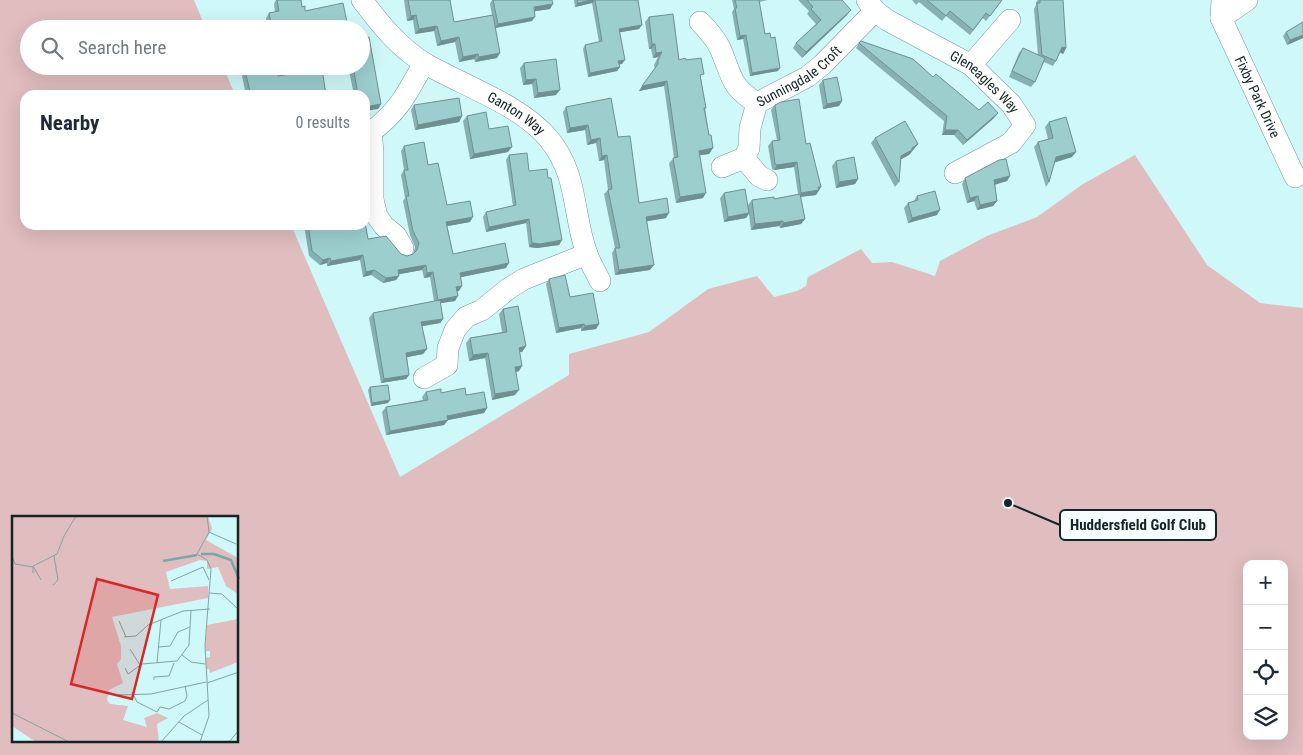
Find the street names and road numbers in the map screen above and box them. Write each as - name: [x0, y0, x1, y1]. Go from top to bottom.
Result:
- street label: Sunningdale Croft: [754, 42, 844, 110]
- street label: Gleneagles Way: [947, 47, 1023, 116]
- street label: Fixby Park Drive: [1232, 54, 1284, 141]
- street label: Ganton Way: [485, 88, 549, 138]

